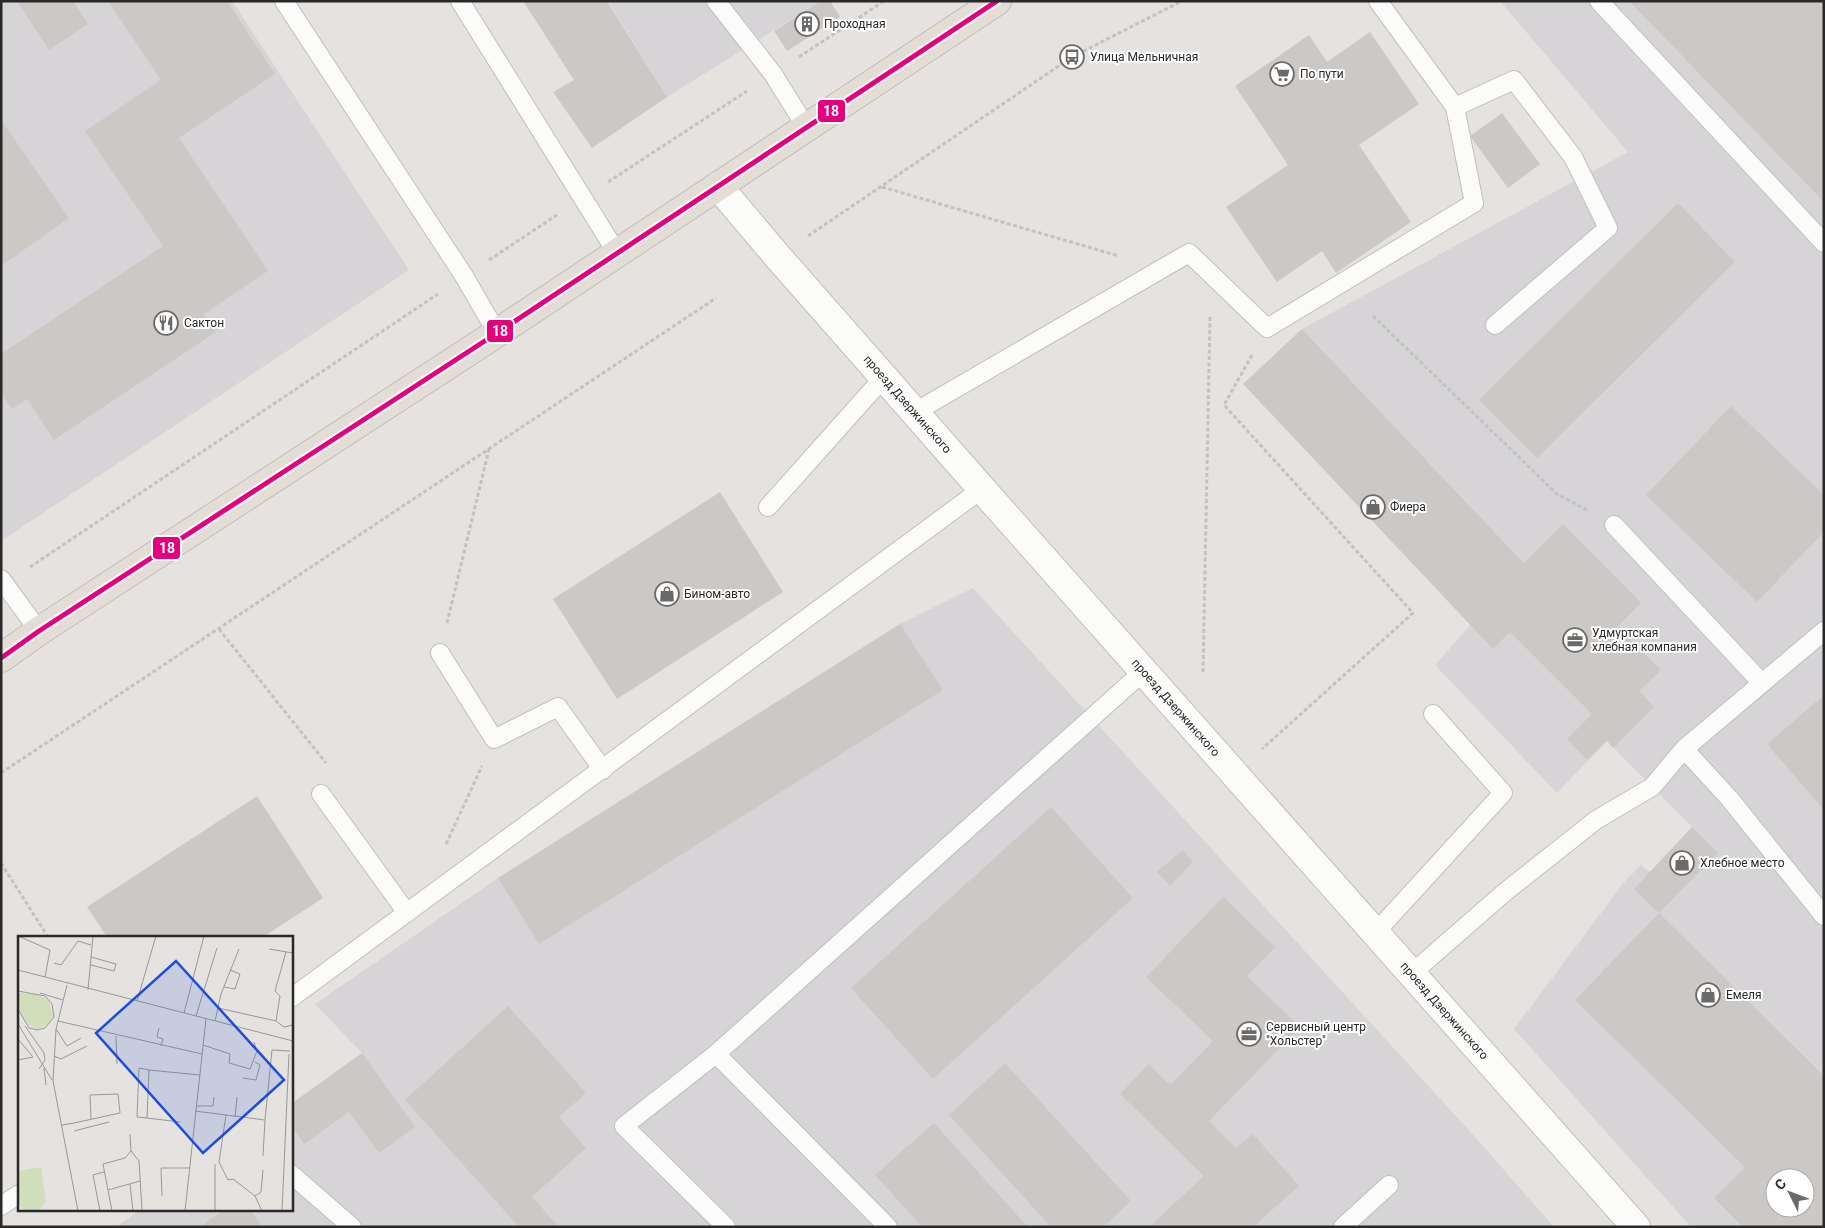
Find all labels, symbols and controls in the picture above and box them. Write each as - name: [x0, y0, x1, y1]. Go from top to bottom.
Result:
- building icon: Проходная: [794, 11, 820, 37]
- place label: Проходная: [824, 17, 886, 31]
- bus stop icon: Улица Мельничная: [1059, 44, 1085, 70]
- place label: Улица Мельничная: [1090, 50, 1198, 64]
- supermarket icon: По пути: [1269, 61, 1295, 87]
- place label: По пути: [1300, 67, 1344, 81]
- line badge: 18: [817, 99, 846, 123]
- text: 18: [823, 103, 839, 119]
- restaurant icon: Сактон: [153, 310, 179, 336]
- place label: Сактон: [184, 316, 224, 330]
- line badge: 18: [486, 319, 514, 343]
- text: 18: [492, 323, 508, 339]
- street label: проезд Дзержинского: [861, 352, 954, 456]
- shop icon: Фиера: [1360, 494, 1386, 520]
- place label: Фиера: [1390, 500, 1426, 514]
- line badge: 18: [152, 536, 181, 560]
- text: 18: [159, 540, 175, 556]
- shop icon: Бином-авто: [654, 581, 680, 607]
- place label: Бином-авто: [684, 587, 750, 601]
- place label: Удмуртская хлебная компания: [1592, 626, 1697, 654]
- office icon: Удмуртская хлебная компания: [1562, 627, 1588, 653]
- street label: проезд Дзержинского: [1129, 656, 1223, 759]
- shop icon: Хлебное место: [1669, 850, 1695, 876]
- place label: Хлебное место: [1700, 856, 1785, 870]
- inset map: [18, 936, 292, 1210]
- street label: проезд Дзержинского: [1397, 959, 1491, 1063]
- shop icon: Емеля: [1695, 982, 1721, 1008]
- place label: Емеля: [1726, 988, 1762, 1002]
- place label: Сервисный центр "Хольстер": [1266, 1020, 1366, 1048]
- office icon: Сервисный центр "Хольстер": [1236, 1021, 1262, 1047]
- north arrow: [1765, 1168, 1815, 1218]
- text: С: [1771, 1176, 1789, 1193]

